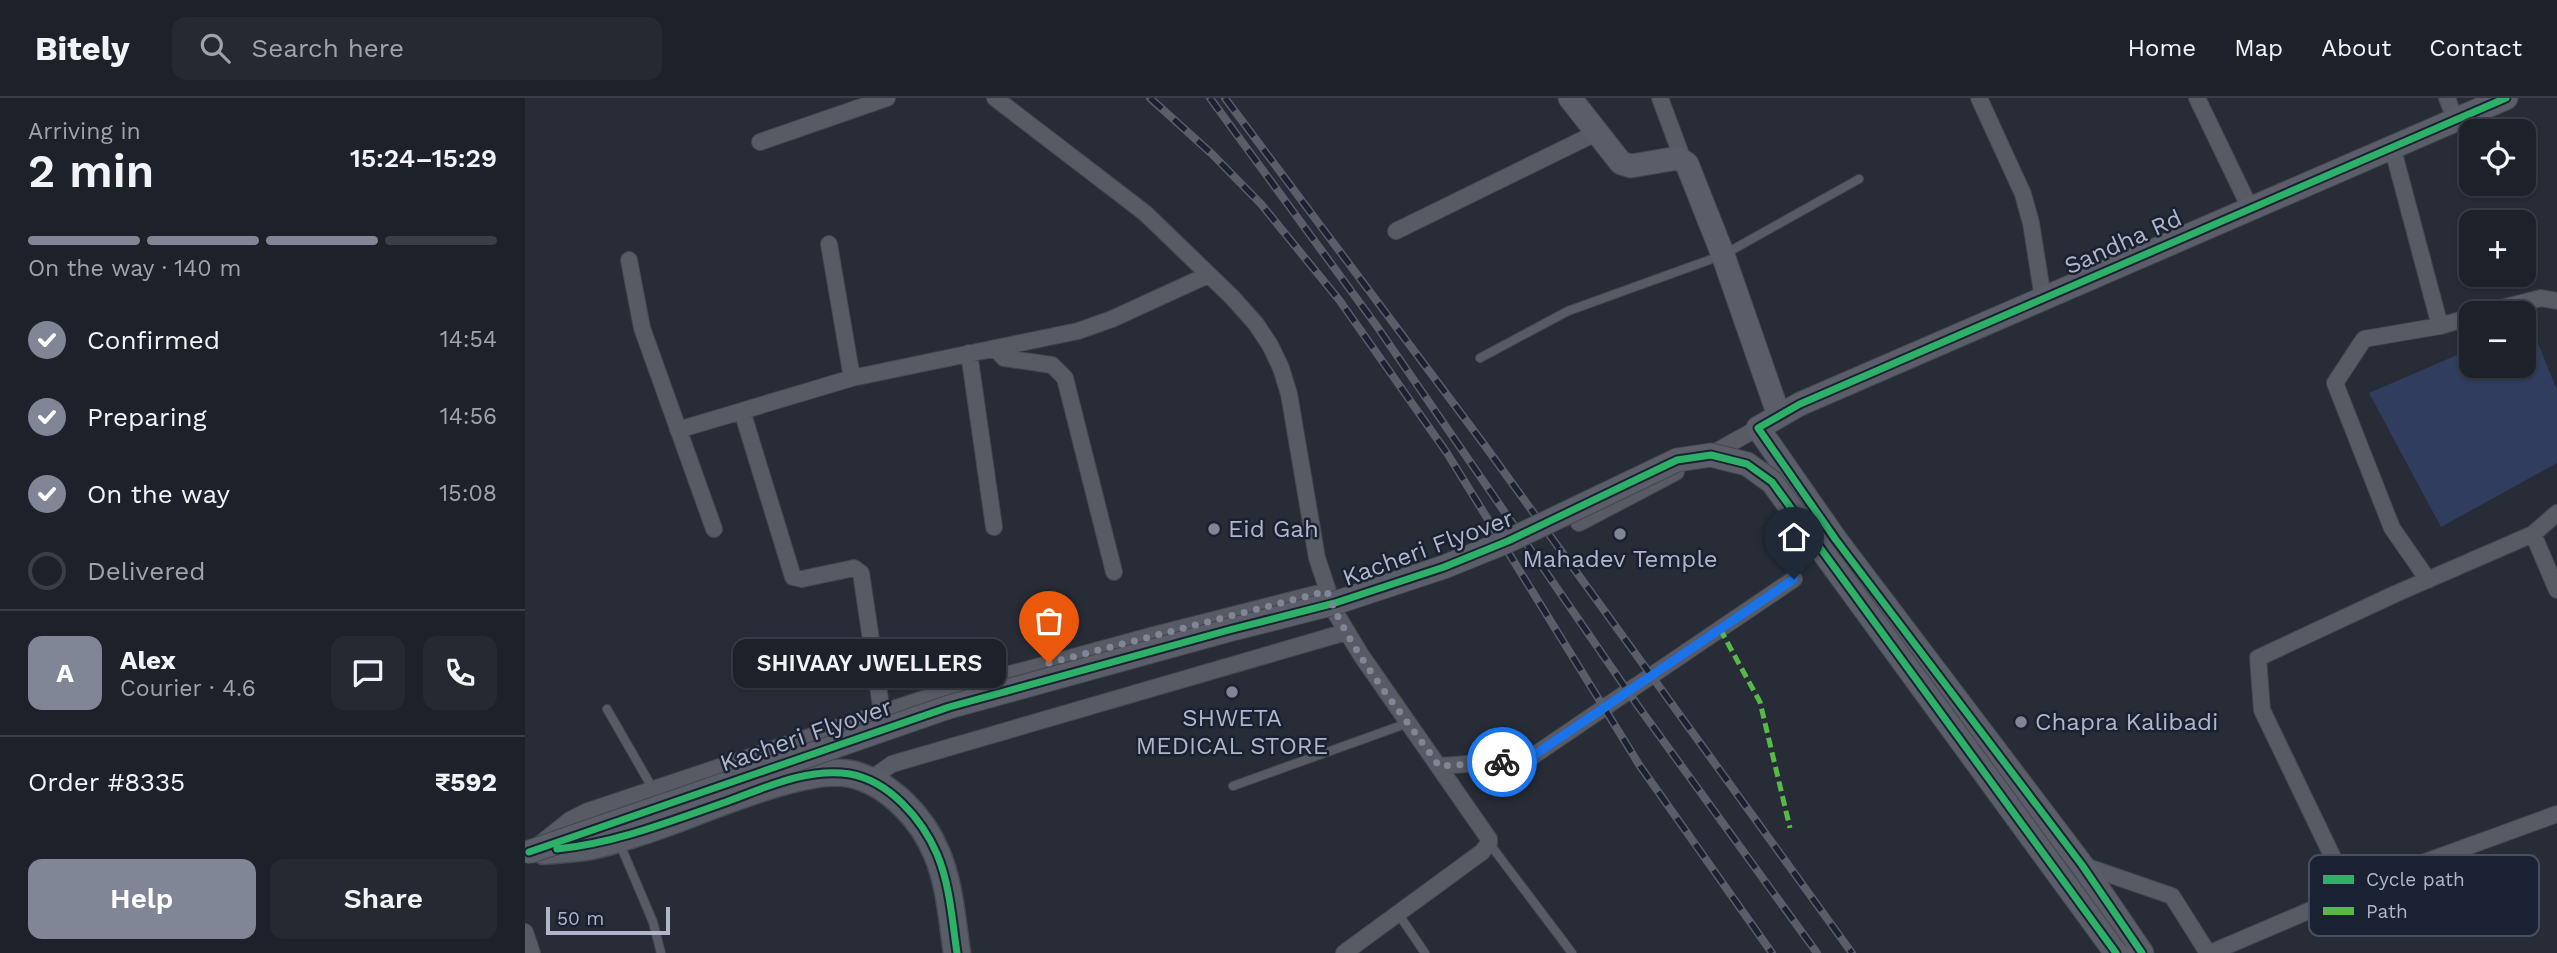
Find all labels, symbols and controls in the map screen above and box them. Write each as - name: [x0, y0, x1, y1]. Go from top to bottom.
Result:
- search box: [172, 17, 662, 80]
- text: Bitely: [35, 29, 130, 68]
- icon: search: [196, 29, 234, 67]
- text: Search here: [252, 33, 404, 63]
- text: Home: [2128, 34, 2196, 62]
- text: Map: [2234, 34, 2283, 62]
- text: About: [2321, 34, 2391, 62]
- text: Contact: [2429, 34, 2522, 62]
- text: Arriving in: [28, 118, 141, 145]
- map controls: [2459, 119, 2536, 378]
- button: locate: [2459, 119, 2536, 196]
- text: 15:24–15:29: [350, 143, 497, 173]
- text: 2 min: [28, 144, 154, 198]
- street label: Sandha Rd: [2060, 204, 2186, 280]
- button: +: [2459, 210, 2536, 287]
- text: On the way · 140 m: [28, 255, 241, 282]
- button: −: [2459, 301, 2536, 378]
- icon: check: [28, 321, 66, 359]
- text: Confirmed: [87, 325, 220, 355]
- text: 14:54: [440, 326, 497, 353]
- icon: check: [28, 398, 66, 436]
- text: Preparing: [87, 402, 207, 432]
- text: 14:56: [440, 403, 497, 430]
- icon: check: [28, 475, 66, 513]
- text: On the way: [87, 479, 230, 509]
- text: 15:08: [439, 480, 497, 507]
- street label: Kacheri Flyover: [1339, 504, 1517, 592]
- pin: [1764, 507, 1824, 579]
- place label: Eid Gah: [1228, 515, 1319, 543]
- icon: home: [1775, 518, 1813, 556]
- marker: Eid Gah: [1206, 521, 1222, 537]
- marker: Mahadev Temple: [1612, 526, 1628, 542]
- place label: Mahadev Temple: [1522, 545, 1718, 573]
- text: Delivered: [87, 556, 206, 586]
- pin: [1019, 591, 1079, 663]
- icon: bag: [1030, 602, 1068, 640]
- button: chat: [331, 636, 405, 710]
- button: phone: [423, 636, 497, 710]
- callout: SHIVAAY JWELLERS: [734, 638, 1007, 688]
- text: Alex: [120, 645, 176, 675]
- text: SHIVAAY JWELLERS: [757, 650, 982, 677]
- text: A: [56, 658, 74, 688]
- text: Courier · 4.6: [120, 675, 256, 702]
- marker: SHWETA MEDICAL STORE: [1224, 684, 1240, 700]
- street label: Kacheri Flyover: [716, 692, 896, 778]
- place label: SHWETA MEDICAL STORE: [1136, 704, 1328, 760]
- place label: Chapra Kalibadi: [2035, 708, 2218, 736]
- marker: Chapra Kalibadi: [2013, 714, 2029, 730]
- courier: [1467, 727, 1537, 797]
- icon: bike: [1483, 743, 1521, 781]
- text: Order #8335: [28, 767, 185, 797]
- text: ₹592: [435, 767, 497, 797]
- legend: [2309, 855, 2539, 936]
- button: Help: [28, 859, 256, 939]
- button: Share: [270, 859, 497, 939]
- text: Cycle path: [2366, 868, 2465, 891]
- text: Path: [2366, 900, 2408, 923]
- scale bar: [546, 904, 670, 936]
- text: 50 m: [557, 907, 604, 930]

